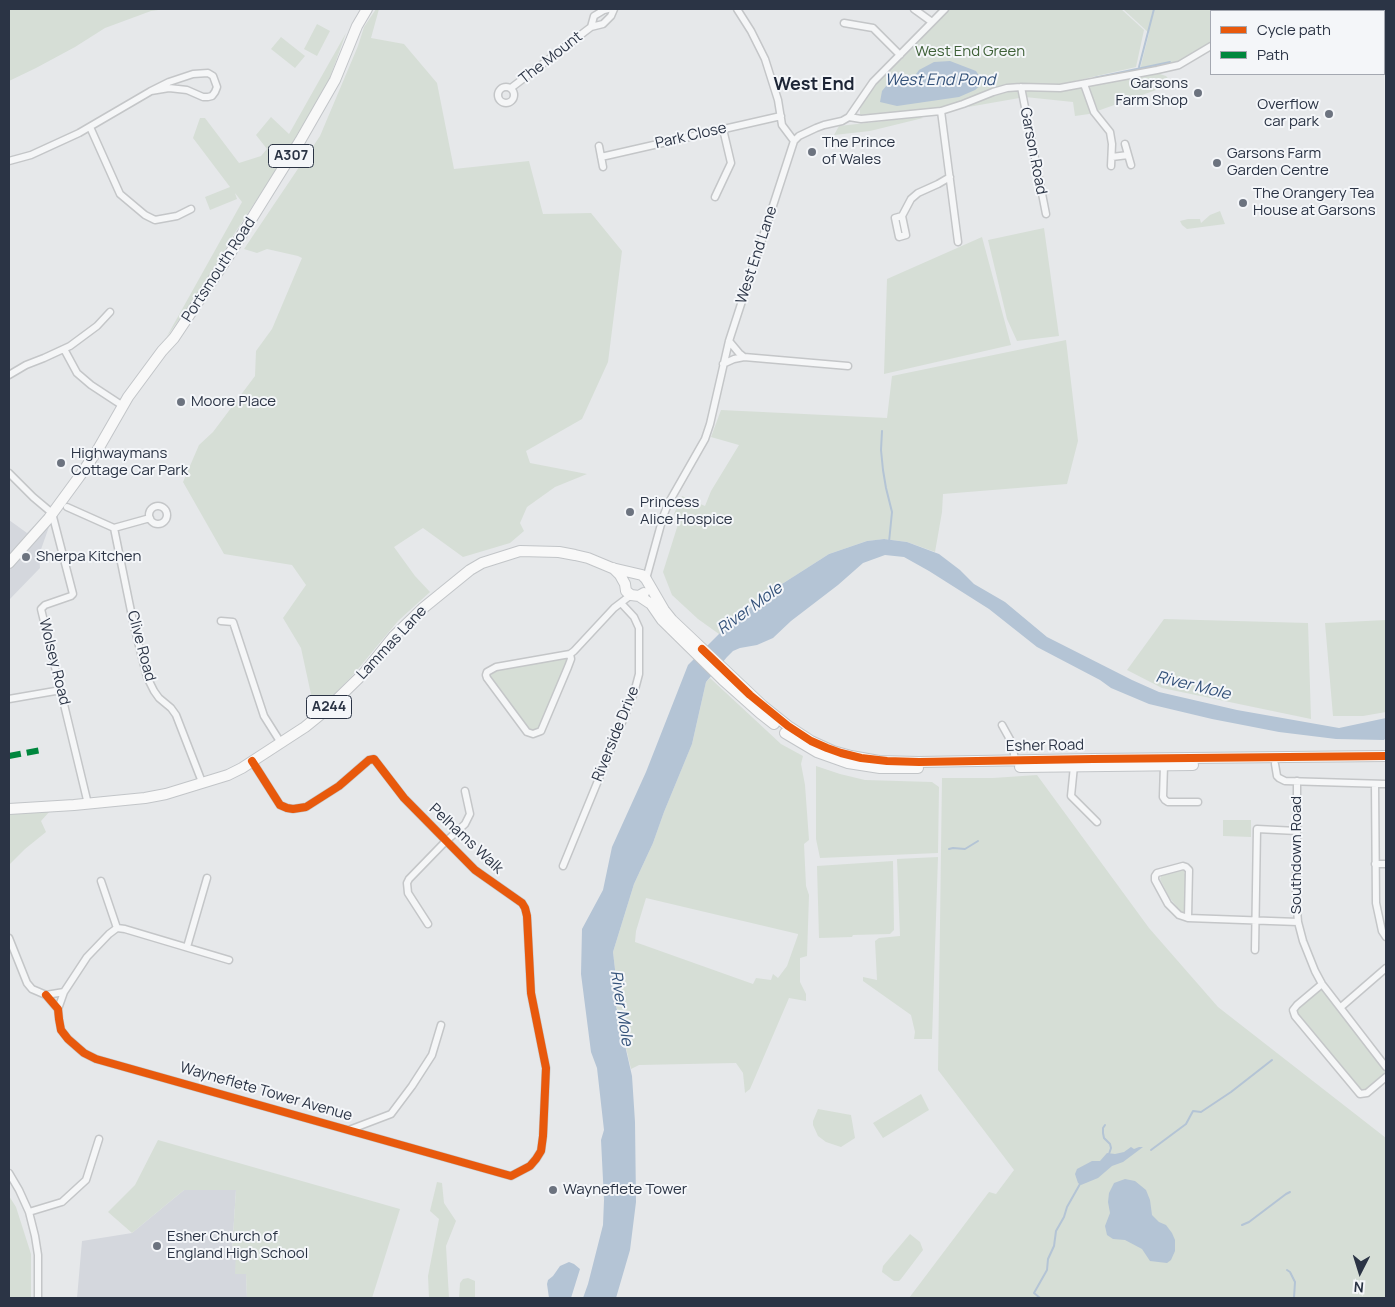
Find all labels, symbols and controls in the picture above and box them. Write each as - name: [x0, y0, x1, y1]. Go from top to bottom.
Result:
- legend: [1210, 10, 1385, 75]
- text: Cycle path: [1257, 19, 1331, 40]
- street label: The Mount: [516, 28, 586, 88]
- park label: West End Green: [915, 43, 1025, 61]
- text: Path: [1257, 44, 1289, 65]
- water label: West End Pond: [885, 71, 995, 91]
- district label: West End: [773, 74, 855, 96]
- place label: Garsons Farm Shop: [1115, 75, 1188, 110]
- marker: Garsons Farm Shop: [1192, 87, 1204, 99]
- place label: Overflow car park: [1257, 96, 1319, 131]
- street label: Garson Road: [1016, 106, 1050, 196]
- marker: Overflow car park: [1323, 108, 1335, 120]
- street label: Park Close: [654, 119, 728, 153]
- place label: The Prince of Wales: [822, 134, 895, 169]
- road number: A307: [268, 144, 314, 168]
- place label: Garsons Farm Garden Centre: [1227, 145, 1329, 180]
- marker: The Prince of Wales: [806, 146, 818, 158]
- marker: Garsons Farm Garden Centre: [1211, 157, 1223, 169]
- place label: The Orangery Tea House at Garsons: [1253, 185, 1376, 220]
- marker: The Orangery Tea House at Garsons: [1237, 197, 1249, 209]
- street label: West End Lane: [733, 204, 781, 306]
- street label: Portsmouth Road: [178, 214, 260, 326]
- place label: Moore Place: [191, 393, 276, 411]
- marker: Moore Place: [175, 396, 187, 408]
- place label: Highwaymans Cottage Car Park: [71, 445, 188, 480]
- marker: Highwaymans Cottage Car Park: [55, 457, 67, 469]
- place label: Princess Alice Hospice: [640, 494, 733, 529]
- marker: Princess Alice Hospice: [624, 506, 636, 518]
- place label: Sherpa Kitchen: [36, 548, 141, 566]
- marker: Sherpa Kitchen: [20, 551, 32, 563]
- water label: River Mole: [714, 579, 786, 639]
- street label: Lammas Lane: [353, 602, 431, 684]
- street label: Clive Road: [123, 609, 159, 683]
- street label: Wolsey Road: [35, 617, 73, 707]
- water label: River Mole: [1154, 667, 1232, 705]
- street label: Riverside Drive: [589, 684, 643, 784]
- road number: A244: [306, 696, 352, 719]
- street label: Esher Road: [1006, 736, 1084, 756]
- street label: Southdown Road: [1288, 796, 1306, 914]
- street label: Pelhams Walk: [425, 800, 507, 878]
- water label: River Mole: [606, 969, 636, 1047]
- street label: Wayneflete Tower Avenue: [178, 1059, 354, 1125]
- place label: Wayneflete Tower: [563, 1181, 687, 1199]
- marker: Wayneflete Tower: [547, 1184, 559, 1196]
- place label: Esher Church of England High School: [167, 1228, 308, 1263]
- marker: Esher Church of England High School: [151, 1240, 163, 1252]
- north arrow: [1335, 1247, 1385, 1297]
- text: N: [1353, 1278, 1364, 1297]

